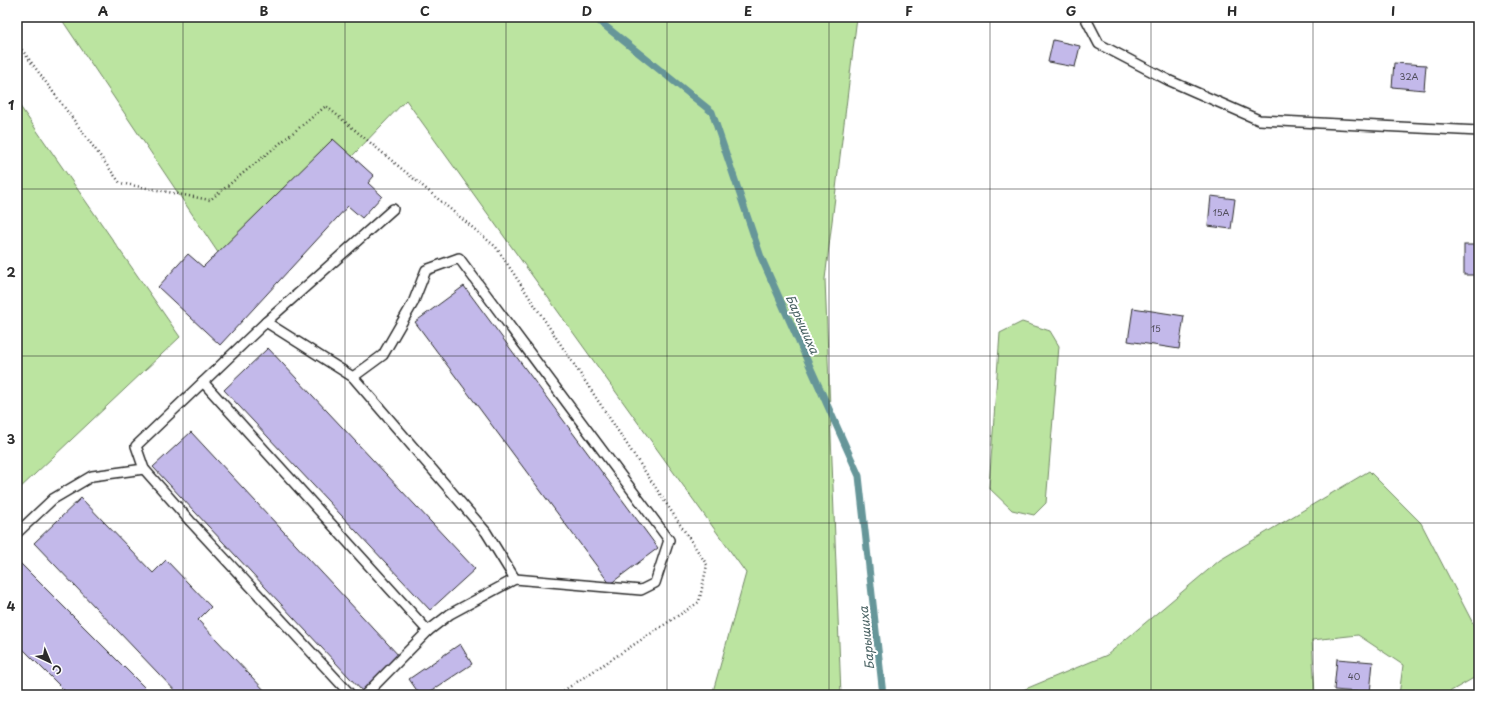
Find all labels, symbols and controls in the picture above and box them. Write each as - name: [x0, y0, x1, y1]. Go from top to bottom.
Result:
- text: A: [98, 1, 108, 20]
- text: B: [260, 1, 269, 20]
- text: C: [420, 1, 430, 20]
- text: D: [582, 1, 592, 20]
- text: E: [744, 1, 752, 20]
- text: F: [905, 1, 913, 20]
- text: G: [1066, 1, 1076, 20]
- text: H: [1227, 1, 1237, 20]
- text: I: [1391, 1, 1395, 20]
- house number: 32А: [1400, 69, 1419, 83]
- text: 1: [8, 95, 14, 114]
- house number: 15А: [1213, 205, 1229, 219]
- text: 2: [6, 262, 16, 281]
- water label: Барышиха: [782, 291, 824, 357]
- house number: 15: [1151, 321, 1161, 335]
- text: 3: [7, 429, 16, 448]
- text: 4: [7, 596, 16, 615]
- water label: Барышиха: [854, 605, 878, 670]
- north arrow: [30, 642, 70, 682]
- text: С: [48, 661, 66, 679]
- house number: 40: [1348, 669, 1361, 683]

